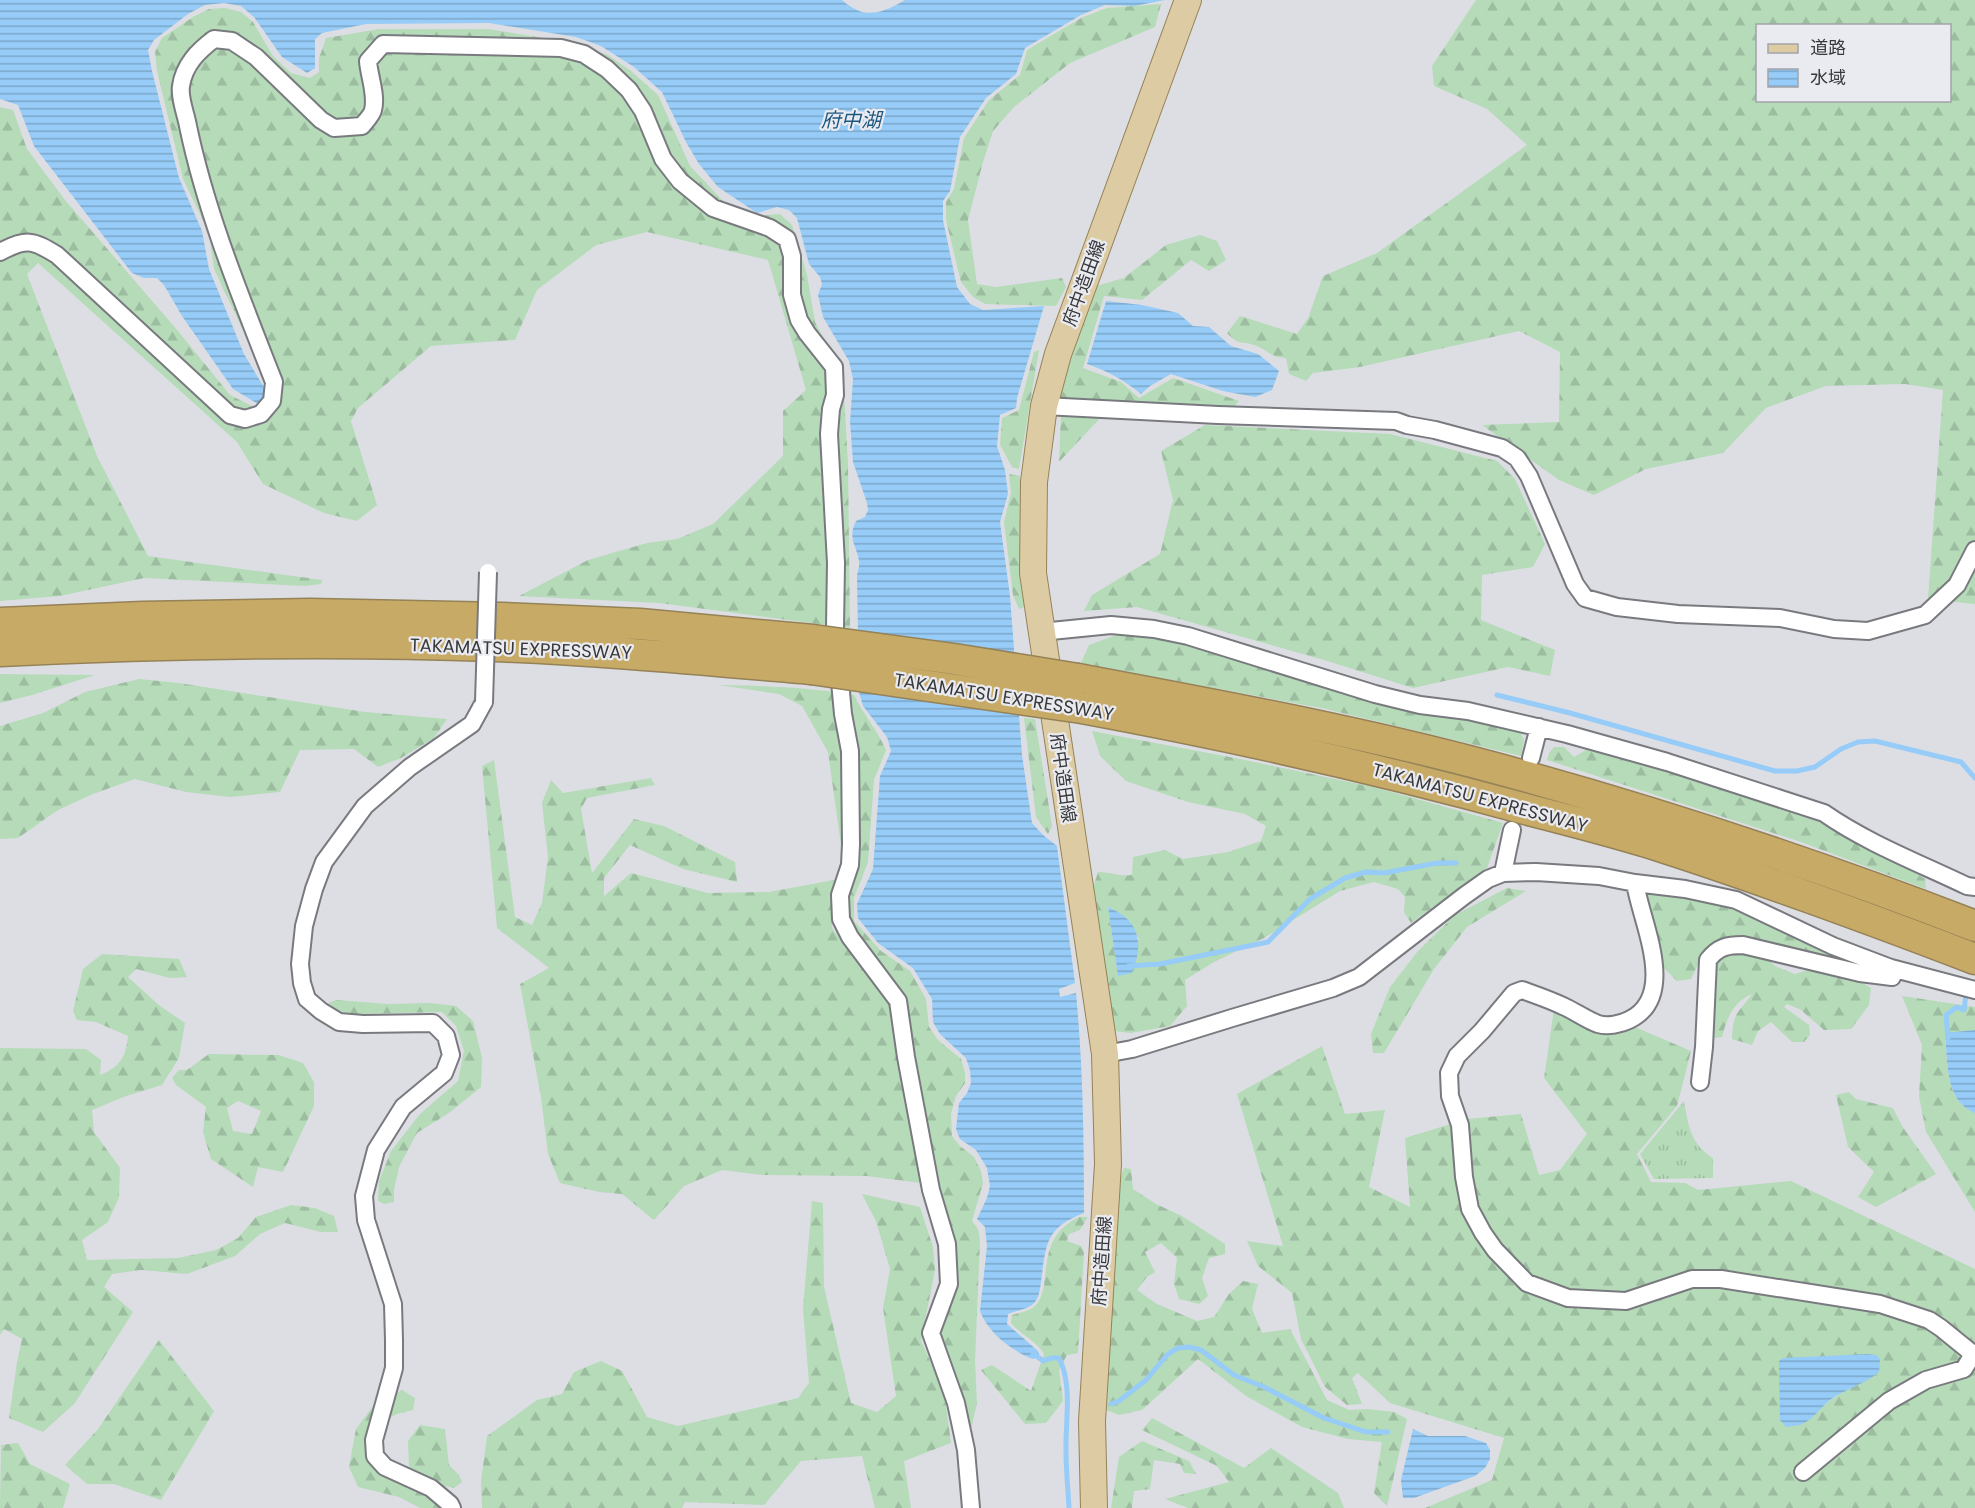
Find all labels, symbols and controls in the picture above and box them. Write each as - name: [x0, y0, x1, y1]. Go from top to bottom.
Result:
- legend: [1756, 24, 1951, 102]
- text: 道路: [1810, 35, 1846, 60]
- text: 水域: [1810, 65, 1846, 90]
- water label: 府中湖: [821, 106, 884, 134]
- street label: 府中造田線: [1056, 236, 1111, 329]
- street label: TAKAMATSU EXPRESSWAY: [410, 632, 633, 665]
- street label: TAKAMATSU EXPRESSWAY: [892, 667, 1116, 726]
- street label: 府中造田線: [1045, 732, 1082, 824]
- street label: TAKAMATSU EXPRESSWAY: [1370, 757, 1591, 838]
- street label: 府中造田線: [1086, 1215, 1117, 1307]

